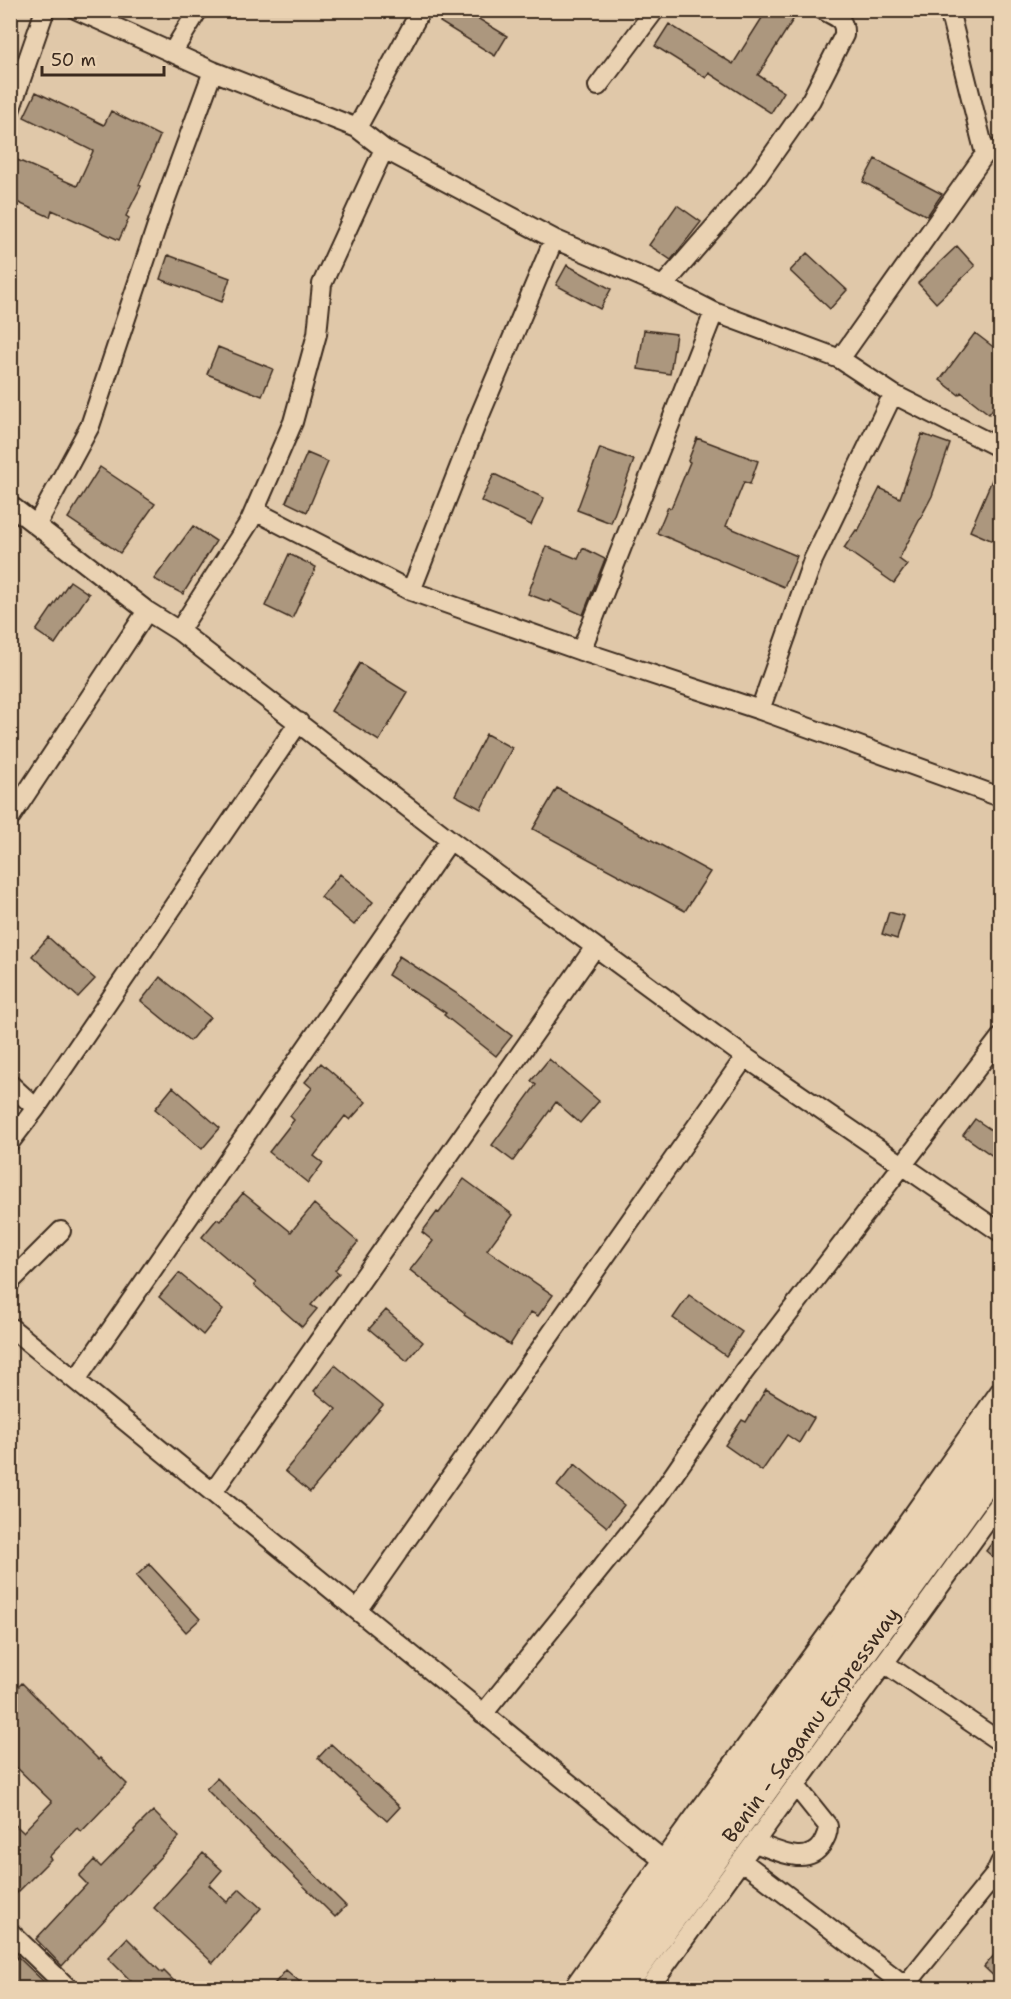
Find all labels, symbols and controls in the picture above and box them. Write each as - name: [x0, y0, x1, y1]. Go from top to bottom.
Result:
- scale bar: [42, 39, 164, 77]
- text: 50 m: [51, 48, 96, 72]
- street label: Benin - Sagamu Expressway: [716, 1601, 906, 1849]

